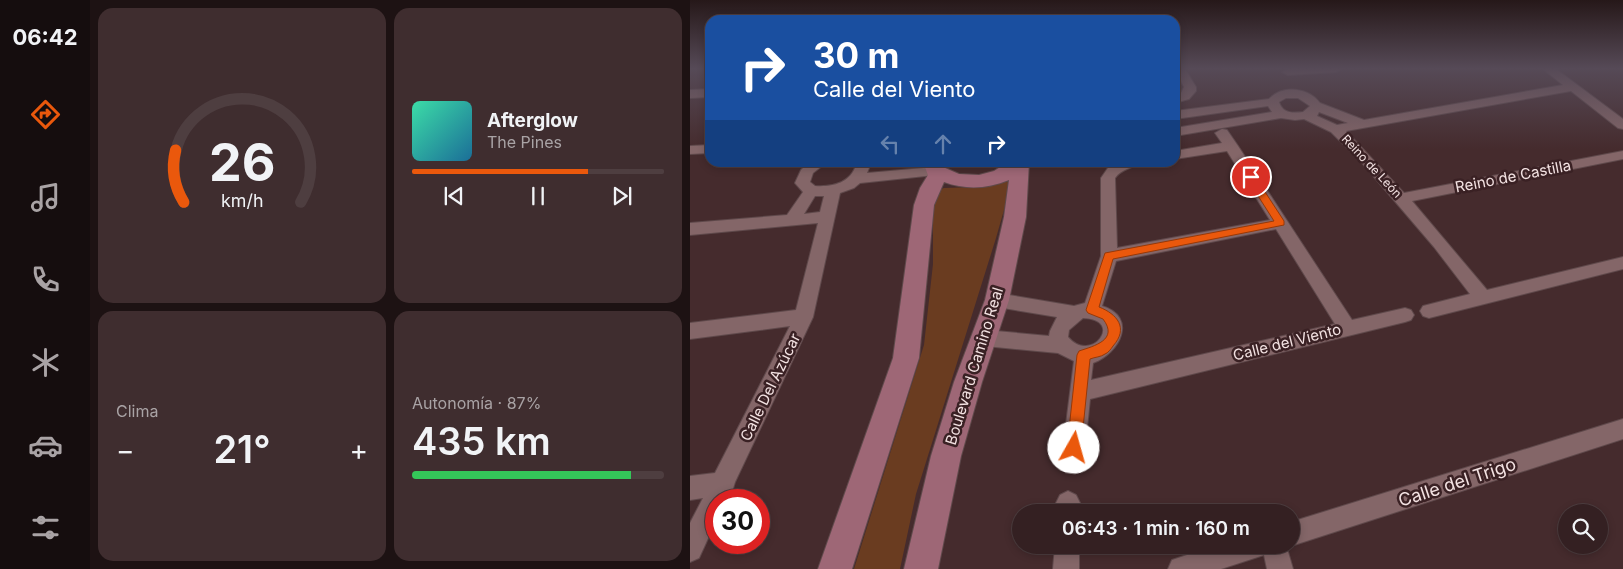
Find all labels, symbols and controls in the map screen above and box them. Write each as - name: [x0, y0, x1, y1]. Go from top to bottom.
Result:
- text: 06:42: [12, 24, 78, 50]
- text: 30 m: [813, 34, 899, 76]
- icon: right: [730, 35, 795, 100]
- text: Calle del Viento: [813, 76, 975, 102]
- icon: directions: [28, 97, 63, 132]
- text: Afterglow: [487, 109, 578, 132]
- icon: left: [876, 130, 904, 158]
- icon: ahead: [929, 130, 957, 158]
- icon: right: [982, 130, 1010, 158]
- text: 26: [209, 131, 275, 194]
- street label: Reino de León: [1339, 131, 1405, 201]
- text: The Pines: [487, 132, 562, 152]
- street label: Reino de Castilla: [1453, 155, 1573, 197]
- pin: [1230, 156, 1272, 198]
- icon: arrive: [1237, 163, 1265, 191]
- icon: music: [28, 180, 63, 215]
- icon: previous: [440, 182, 468, 210]
- icon: pause: [524, 182, 552, 210]
- icon: next: [608, 182, 636, 210]
- text: km/h: [221, 190, 263, 211]
- icon: phone: [28, 262, 63, 297]
- street label: Boulevard Camino Real: [941, 285, 1007, 447]
- street label: Calle del Viento: [1231, 319, 1343, 365]
- street label: Calle Del Azúcar: [736, 330, 804, 444]
- icon: climate: [28, 345, 63, 380]
- text: Autonomía · 87%: [412, 393, 541, 413]
- text: Clima: [116, 401, 158, 421]
- text: 435 km: [412, 418, 551, 464]
- position arrow: [1047, 421, 1099, 473]
- text: 21°: [213, 426, 271, 472]
- icon: car: [28, 428, 63, 463]
- text: −: [116, 433, 135, 467]
- text: +: [349, 433, 368, 467]
- street label: Calle del Trigo: [1396, 453, 1518, 511]
- speed limit sign: 30: [705, 489, 770, 554]
- map controls: [1558, 504, 1608, 554]
- button: search: [1558, 504, 1608, 554]
- icon: filters: [28, 510, 63, 545]
- text: 06:43 · 1 min · 160 m: [1062, 517, 1250, 540]

